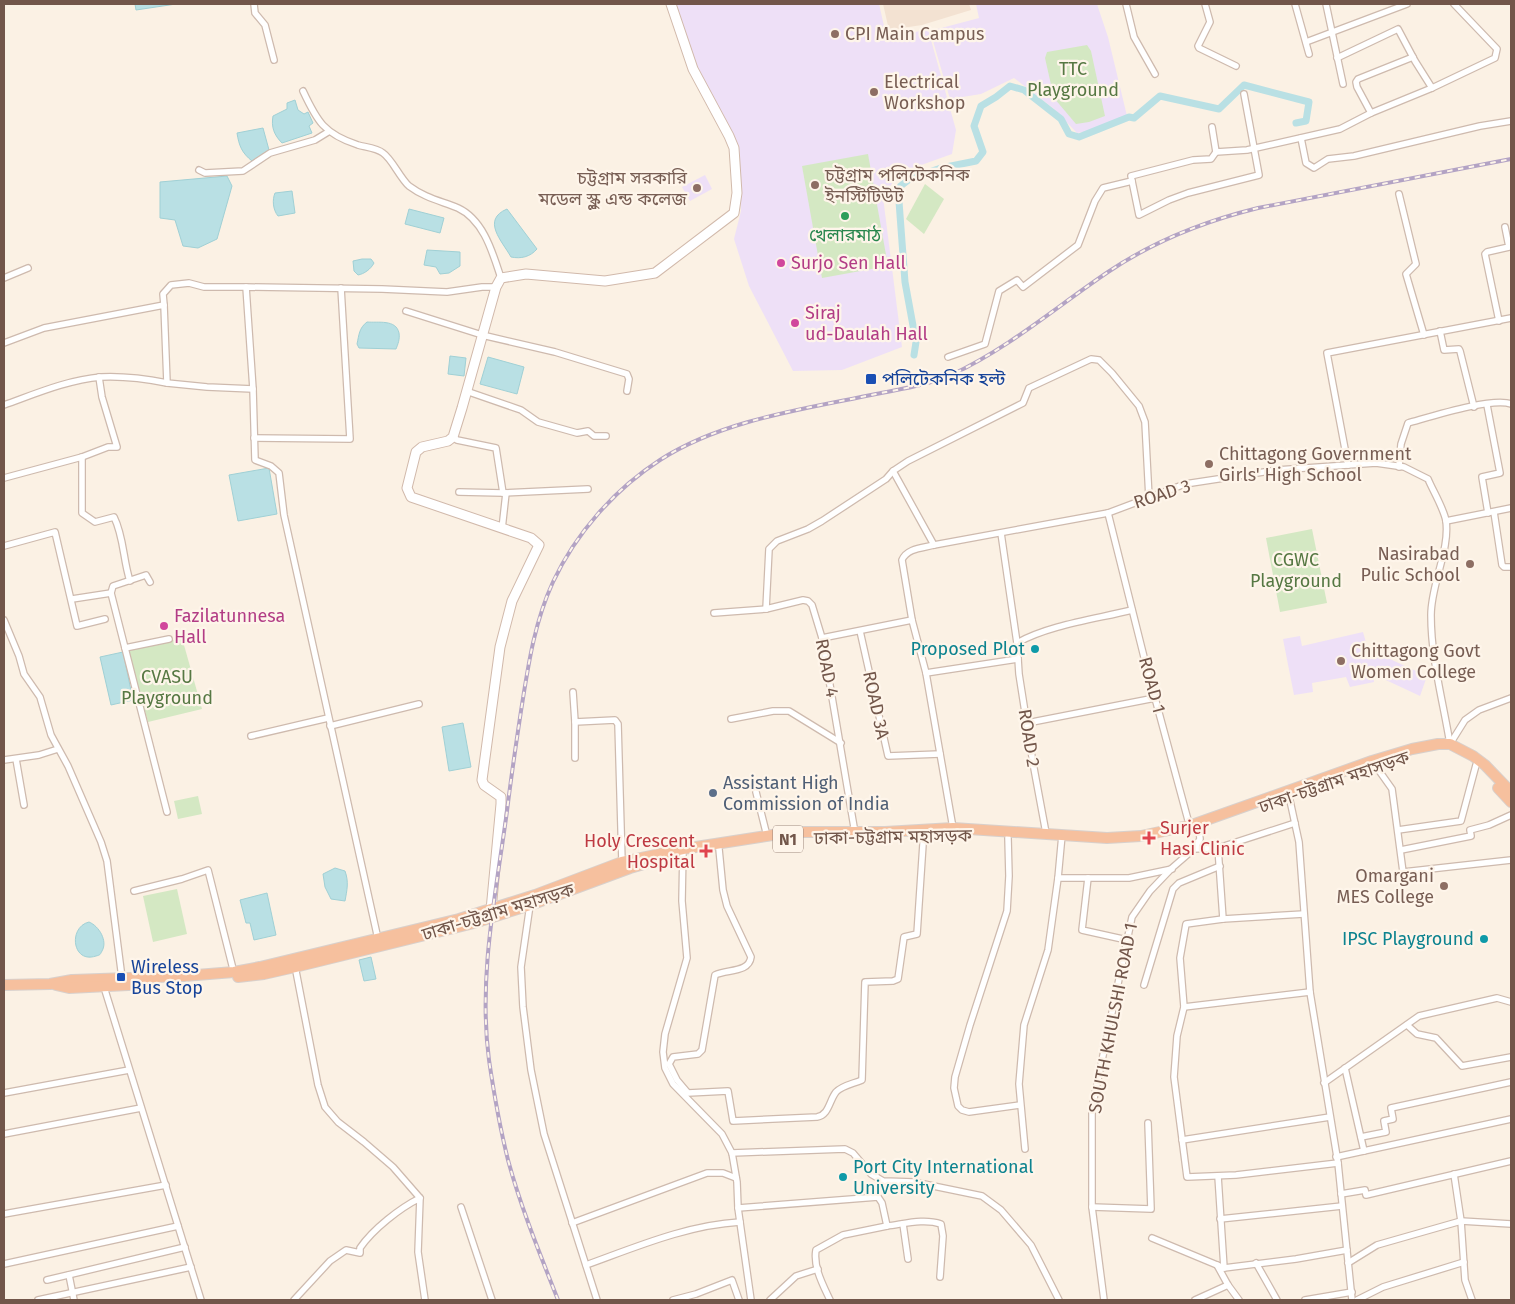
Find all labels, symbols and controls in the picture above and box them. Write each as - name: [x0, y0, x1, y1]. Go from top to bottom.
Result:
- place label: CPI Main Campus: [845, 23, 985, 45]
- marker: CPI Main Campus: [829, 28, 841, 40]
- park label: TTC Playground: [1027, 58, 1119, 101]
- place label: Electrical Workshop: [884, 71, 965, 114]
- marker: Electrical Workshop: [868, 86, 880, 98]
- place label: চট্টগ্রাম পলিটেকনিক ইনস্টিটিউট: [824, 164, 970, 207]
- place label: চট্টগ্রাম সরকারি মডেল স্কুল এন্ড কলেজ: [538, 167, 687, 211]
- marker: চট্টগ্রাম পলিটেকনিক ইনস্টিটিউট: [809, 179, 821, 191]
- marker: চট্টগ্রাম সরকারি মডেল স্কুল এন্ড কলেজ: [691, 182, 703, 194]
- marker: খেলারমাঠ: [839, 210, 851, 222]
- place label: খেলারমাঠ: [809, 224, 881, 246]
- place label: Surjo Sen Hall: [791, 252, 906, 274]
- marker: Surjo Sen Hall: [775, 257, 787, 269]
- place label: Siraj ud-Daulah Hall: [805, 302, 928, 345]
- marker: Siraj ud-Daulah Hall: [789, 317, 801, 329]
- place label: পলিটেকনিক হল্ট: [882, 368, 1006, 390]
- marker: পলিটেকনিক হল্ট: [864, 372, 878, 386]
- place label: Chittagong Government Girls' High School: [1219, 443, 1412, 486]
- marker: Chittagong Government Girls' High School: [1203, 458, 1215, 470]
- street label: ROAD 3: [1131, 474, 1193, 514]
- place label: Nasirabad Pulic School: [1361, 543, 1460, 586]
- park label: CGWC Playground: [1250, 549, 1342, 592]
- marker: Nasirabad Pulic School: [1464, 558, 1476, 570]
- place label: Fazilatunnesa Hall: [174, 605, 285, 648]
- marker: Fazilatunnesa Hall: [158, 620, 170, 632]
- street label: ROAD 4: [811, 637, 844, 700]
- place label: Proposed Plot: [911, 638, 1025, 660]
- place label: Chittagong Govt Women College: [1351, 640, 1481, 683]
- marker: Proposed Plot: [1029, 643, 1041, 655]
- street label: ROAD 1: [1134, 654, 1170, 716]
- marker: Chittagong Govt Women College: [1335, 655, 1347, 667]
- park label: CVASU Playground: [121, 666, 213, 709]
- street label: ROAD 3A: [858, 669, 894, 742]
- street label: ROAD 2: [1014, 707, 1044, 769]
- street label: ঢাকা-চট্টগ্রাম মহাসড়ক: [1255, 746, 1413, 818]
- place label: Assistant High Commission of India: [723, 772, 890, 815]
- marker: Assistant High Commission of India: [707, 787, 719, 799]
- place label: Surjer Hasi Clinic: [1160, 817, 1245, 860]
- street label: ঢাকা-চট্টগ্রাম মহাসড়ক: [813, 825, 973, 849]
- road number: N1: [773, 826, 803, 852]
- place label: Holy Crescent Hospital: [584, 830, 695, 873]
- marker: Surjer Hasi Clinic: [1142, 831, 1156, 845]
- marker: Holy Crescent Hospital: [699, 844, 713, 858]
- place label: Omargani MES College: [1337, 865, 1434, 908]
- street label: ঢাকা-চট্টগ্রাম মহাসড়ক: [418, 878, 577, 946]
- marker: Omargani MES College: [1438, 880, 1450, 892]
- street label: SOUTH KHULSHI ROAD 1: [1084, 921, 1142, 1115]
- place label: IPSC Playground: [1342, 928, 1474, 950]
- marker: IPSC Playground: [1478, 933, 1490, 945]
- place label: Wireless Bus Stop: [131, 956, 203, 999]
- marker: Wireless Bus Stop: [115, 971, 127, 983]
- place label: Port City International University: [853, 1156, 1034, 1199]
- marker: Port City International University: [837, 1171, 849, 1183]

